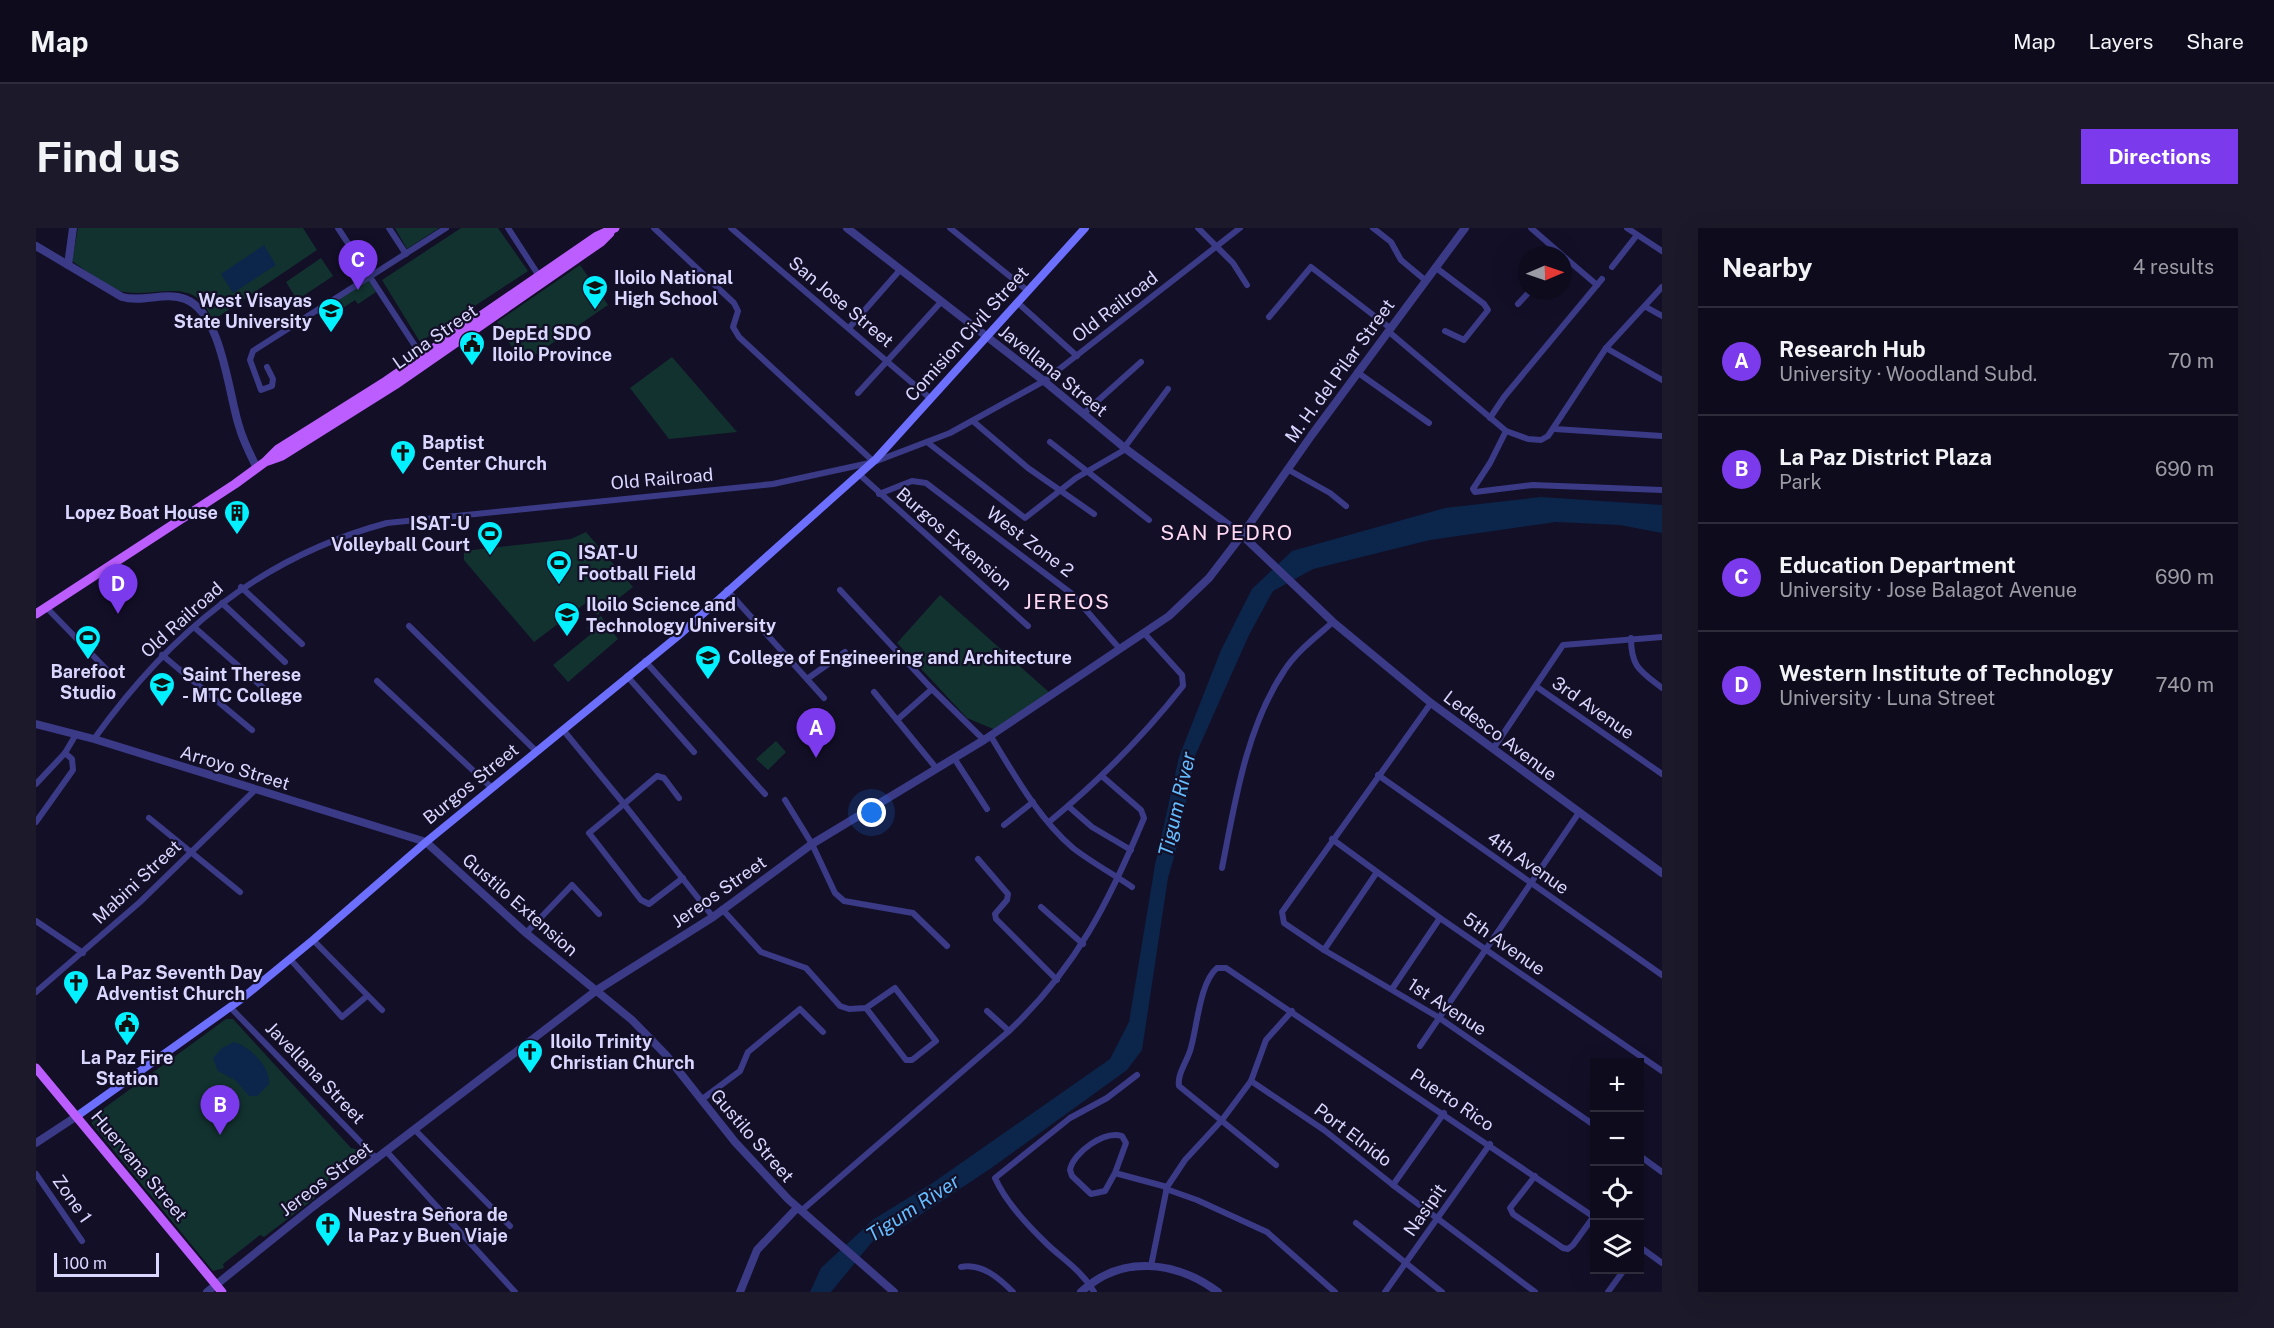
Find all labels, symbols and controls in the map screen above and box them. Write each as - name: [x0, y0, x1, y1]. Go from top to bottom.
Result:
- text: Map: [30, 25, 89, 58]
- text: Map: [2013, 29, 2056, 54]
- text: Layers: [2089, 29, 2153, 54]
- text: Share: [2186, 29, 2244, 54]
- button: Directions: [2081, 129, 2238, 184]
- text: Find us: [36, 132, 180, 181]
- pin: C: [338, 241, 378, 290]
- north arrow: [1518, 246, 1572, 300]
- street label: San Jose Street: [785, 252, 898, 351]
- text: Nearby: [1722, 252, 1812, 283]
- text: 4 results: [2133, 255, 2214, 279]
- street label: Comision Civil Street: [901, 262, 1033, 405]
- place label: Iloilo National High School: [614, 267, 733, 309]
- street label: Old Railroad: [1068, 267, 1162, 347]
- school or university icon: Iloilo National High School: [580, 273, 610, 311]
- place label: West Visayas State University: [174, 290, 312, 332]
- street label: M. H. del Pilar Street: [1280, 295, 1399, 447]
- school or university icon: West Visayas State University: [316, 296, 346, 334]
- street label: Luna Street: [388, 300, 481, 373]
- street label: Javellana Street: [995, 320, 1112, 421]
- place label: DepEd SDO Iloilo Province: [492, 323, 612, 365]
- public building icon: DepEd SDO Iloilo Province: [457, 329, 487, 367]
- text: Research Hub: [1779, 336, 1926, 362]
- text: A: [1734, 349, 1749, 373]
- text: 70 m: [2168, 349, 2214, 373]
- text: University · Woodland Subd.: [1779, 362, 2037, 386]
- place label: Baptist Center Church: [422, 432, 547, 474]
- church icon: Baptist Center Church: [388, 438, 418, 476]
- text: La Paz District Plaza: [1779, 444, 1992, 470]
- text: B: [1735, 457, 1748, 481]
- text: 690 m: [2155, 457, 2214, 481]
- street label: Old Railroad: [610, 464, 714, 493]
- text: Park: [1779, 470, 1822, 494]
- street label: Burgos Extension: [892, 483, 1016, 594]
- building icon: Lopez Boat House: [222, 498, 252, 536]
- place label: Lopez Boat House: [65, 502, 218, 523]
- street label: West Zone 2: [983, 502, 1078, 581]
- place label: ISAT-U Volleyball Court: [331, 513, 470, 555]
- sports icon: ISAT-U Volleyball Court: [475, 519, 505, 557]
- district label: SAN PEDRO: [1160, 520, 1294, 545]
- place label: ISAT-U Football Field: [578, 542, 696, 584]
- sports icon: ISAT-U Football Field: [544, 548, 574, 586]
- text: Education Department: [1779, 552, 2016, 578]
- pin: D: [98, 564, 137, 614]
- text: C: [1734, 565, 1749, 589]
- text: 690 m: [2155, 565, 2214, 589]
- street label: Old Railroad: [136, 577, 227, 662]
- text: University · Jose Balagot Avenue: [1779, 578, 2077, 602]
- district label: JEREOS: [1024, 589, 1110, 614]
- place label: Iloilo Science and Technology University: [586, 594, 776, 636]
- school or university icon: Iloilo Science and Technology University: [552, 600, 582, 638]
- sports icon: Barefoot Studio: [73, 623, 103, 661]
- school or university icon: College of Engineering and Architecture: [693, 643, 723, 681]
- place label: College of Engineering and Architecture: [728, 647, 1072, 668]
- text: Western Institute of Technology: [1779, 660, 2113, 686]
- place label: Barefoot Studio: [50, 661, 126, 703]
- place label: Saint Therese - MTC College: [182, 664, 302, 706]
- school or university icon: Saint Therese - MTC College: [147, 670, 177, 708]
- street label: 3rd Avenue: [1548, 672, 1638, 743]
- text: D: [1734, 673, 1749, 697]
- text: 740 m: [2156, 673, 2214, 697]
- street label: Ledesco Avenue: [1440, 686, 1561, 785]
- text: University · Luna Street: [1779, 686, 1995, 710]
- pin: A: [796, 708, 836, 758]
- street label: Burgos Street: [419, 739, 523, 828]
- street label: Arroyo Street: [178, 741, 292, 794]
- water label: Tigum River: [1153, 749, 1201, 859]
- your location: [857, 798, 886, 827]
- street label: 4th Avenue: [1483, 827, 1573, 898]
- street label: Mabini Street: [88, 835, 185, 928]
- street label: Gustilo Extension: [458, 849, 582, 960]
- street label: Jereos Street: [667, 851, 770, 932]
- street label: 5th Avenue: [1459, 908, 1549, 979]
- place label: La Paz Seventh Day Adventist Church: [96, 962, 263, 1004]
- church icon: La Paz Seventh Day Adventist Church: [61, 968, 91, 1006]
- street label: 1st Avenue: [1404, 973, 1490, 1040]
- public building icon: La Paz Fire Station: [112, 1009, 142, 1047]
- street label: Javellana Street: [261, 1017, 369, 1128]
- place label: Iloilo Trinity Christian Church: [550, 1031, 695, 1073]
- church icon: Iloilo Trinity Christian Church: [515, 1037, 545, 1075]
- place label: La Paz Fire Station: [81, 1047, 173, 1089]
- map controls: [1590, 1058, 1644, 1274]
- button: +: [1590, 1058, 1644, 1112]
- street label: Puerto Rico: [1406, 1064, 1498, 1135]
- street label: Gustilo Street: [706, 1085, 798, 1186]
- pin: B: [200, 1086, 240, 1135]
- street label: Port Elnido: [1310, 1099, 1396, 1171]
- street label: Huervana Street: [87, 1106, 192, 1225]
- button: −: [1590, 1112, 1644, 1166]
- street label: Jereos Street: [275, 1137, 376, 1220]
- button: locate: [1590, 1166, 1644, 1220]
- water label: Tigum River: [862, 1169, 964, 1247]
- street label: Zone 1: [48, 1171, 96, 1227]
- street label: Nasipit: [1399, 1179, 1450, 1240]
- place label: Nuestra Señora de la Paz y Buen Viaje: [348, 1204, 508, 1246]
- church icon: Nuestra Señora de la Paz y Buen Viaje: [313, 1210, 343, 1248]
- button: layers: [1590, 1220, 1644, 1274]
- scale bar: [54, 1250, 159, 1278]
- text: 100 m: [63, 1254, 107, 1273]

